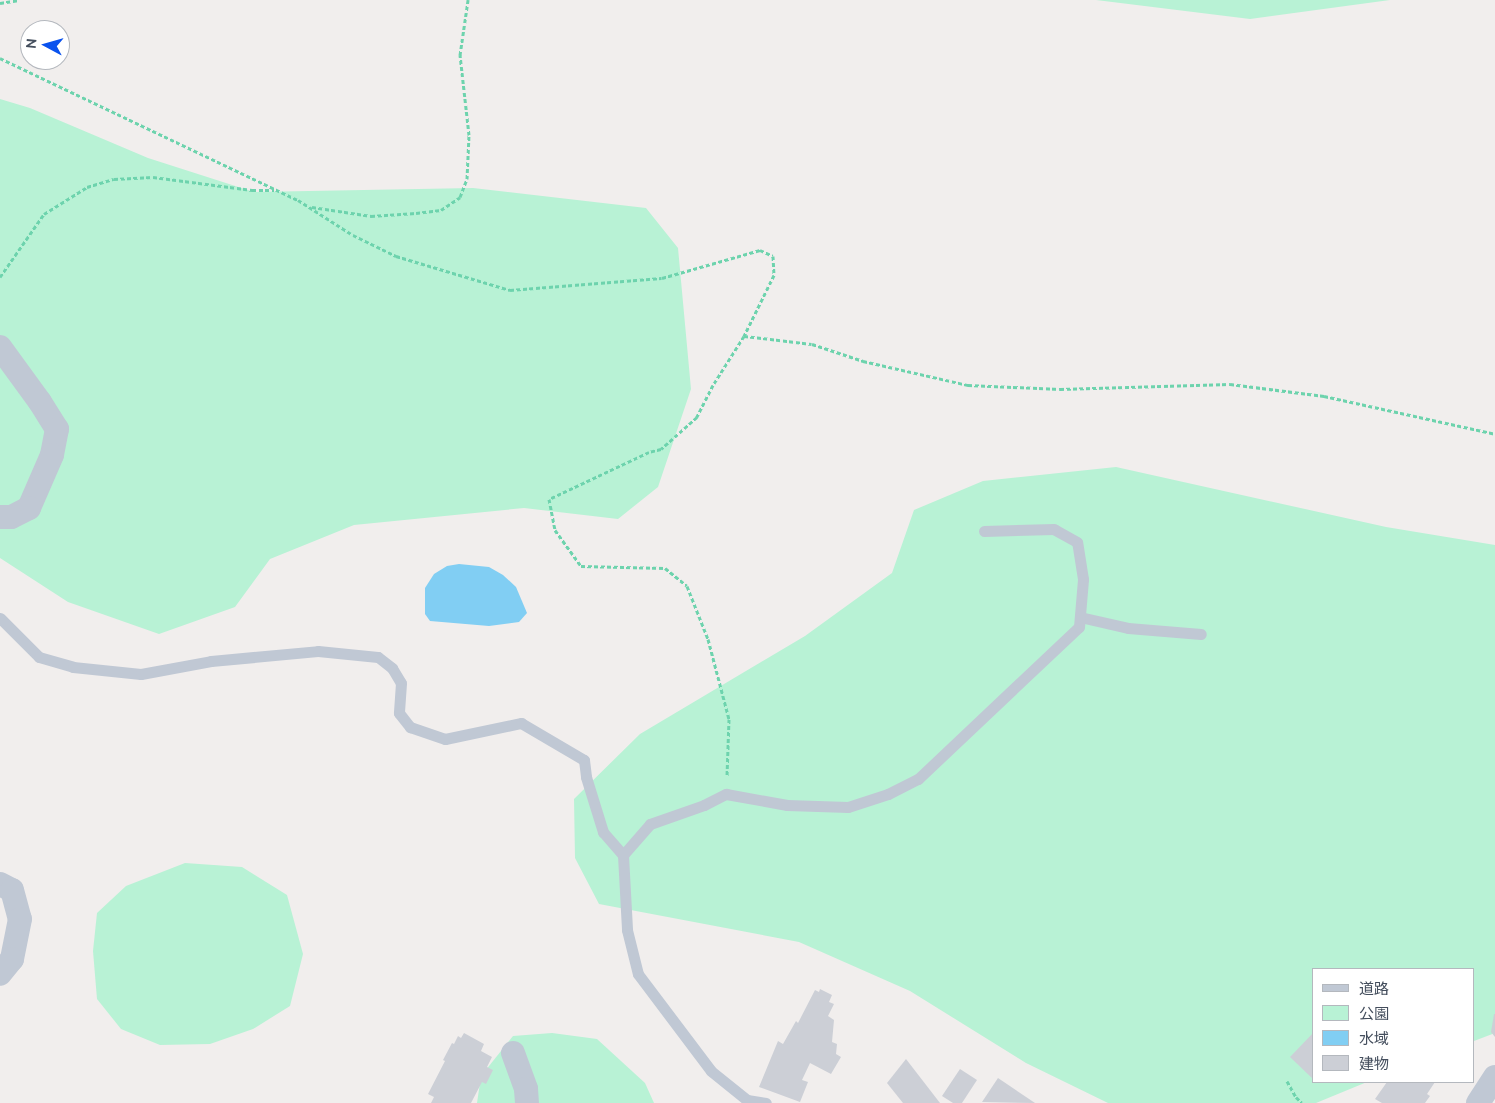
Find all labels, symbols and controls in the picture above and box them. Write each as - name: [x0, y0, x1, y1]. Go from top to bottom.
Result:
- north arrow: [20, 20, 70, 70]
- text: N: [23, 38, 40, 50]
- legend: [1312, 968, 1475, 1083]
- text: 道路: [1359, 980, 1389, 997]
- text: 公園: [1359, 1005, 1389, 1022]
- text: 水域: [1359, 1030, 1389, 1047]
- text: 建物: [1359, 1055, 1389, 1072]

